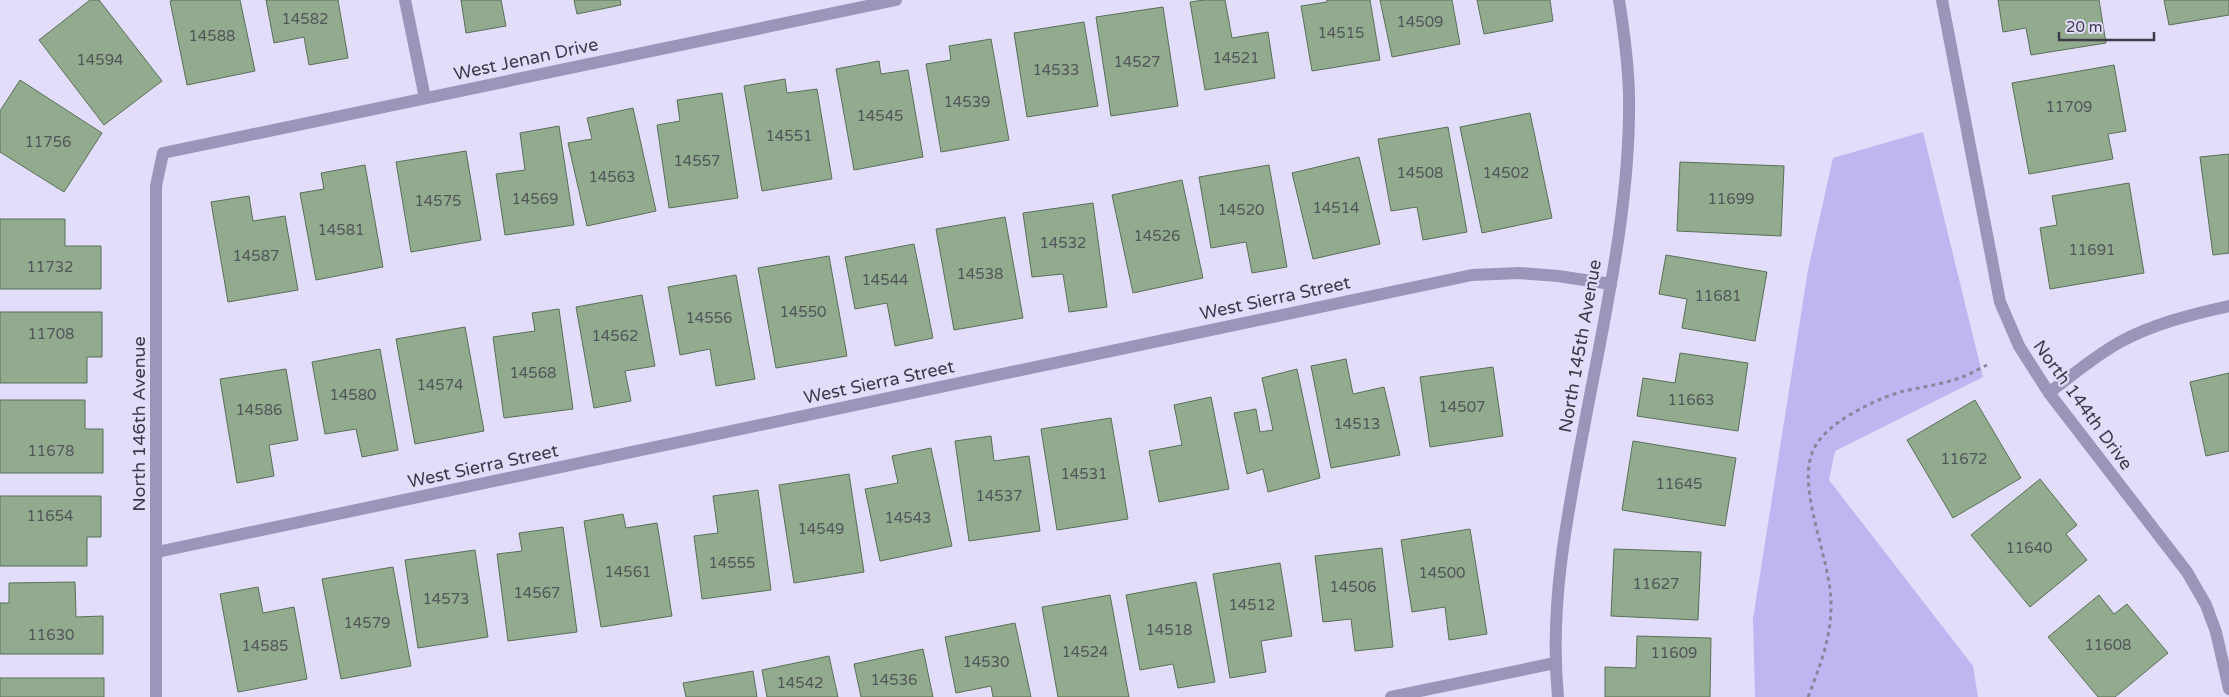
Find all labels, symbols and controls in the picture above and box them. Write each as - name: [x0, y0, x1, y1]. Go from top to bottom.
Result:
- house number: 14582: [281, 10, 329, 28]
- scale bar: [2059, 10, 2154, 42]
- house number: 14509: [1396, 13, 1444, 31]
- text: 20 m: [2066, 18, 2103, 36]
- house number: 14515: [1317, 24, 1365, 42]
- house number: 14588: [188, 27, 236, 45]
- street label: West Jenan Drive: [452, 33, 600, 85]
- house number: 14521: [1212, 49, 1260, 67]
- house number: 14594: [76, 51, 124, 69]
- house number: 14527: [1113, 53, 1161, 71]
- house number: 14533: [1032, 61, 1080, 79]
- house number: 14539: [943, 93, 991, 111]
- house number: 11709: [2045, 98, 2093, 116]
- house number: 14545: [856, 107, 904, 125]
- house number: 14551: [765, 127, 813, 145]
- house number: 11756: [24, 133, 72, 151]
- house number: 14557: [673, 152, 721, 170]
- house number: 14508: [1396, 164, 1444, 182]
- house number: 14502: [1482, 164, 1530, 182]
- house number: 14563: [588, 168, 636, 186]
- house number: 14569: [511, 190, 559, 208]
- house number: 11699: [1707, 190, 1755, 208]
- house number: 14575: [414, 192, 462, 210]
- house number: 14514: [1312, 199, 1360, 217]
- house number: 14520: [1217, 201, 1265, 219]
- house number: 14581: [317, 221, 365, 239]
- house number: 14526: [1133, 227, 1181, 245]
- house number: 14532: [1039, 234, 1087, 252]
- house number: 11691: [2068, 241, 2116, 259]
- house number: 14587: [232, 247, 280, 265]
- house number: 11732: [26, 258, 74, 276]
- street label: North 145th Avenue: [1554, 258, 1606, 434]
- house number: 14538: [956, 265, 1004, 283]
- house number: 14544: [861, 271, 909, 289]
- street label: West Sierra Street: [1198, 271, 1352, 325]
- house number: 11681: [1694, 287, 1742, 305]
- house number: 14550: [779, 303, 827, 321]
- house number: 14556: [685, 309, 733, 327]
- house number: 11708: [27, 325, 75, 343]
- house number: 14562: [591, 327, 639, 345]
- street label: North 146th Avenue: [128, 336, 150, 512]
- street label: North 144th Drive: [2028, 336, 2138, 474]
- street label: West Sierra Street: [802, 355, 956, 409]
- house number: 14568: [509, 364, 557, 382]
- house number: 14574: [416, 376, 464, 394]
- house number: 14580: [329, 386, 377, 404]
- house number: 11663: [1667, 391, 1715, 409]
- house number: 14507: [1438, 398, 1486, 416]
- house number: 14586: [235, 401, 283, 419]
- house number: 14513: [1333, 415, 1381, 433]
- street label: West Sierra Street: [406, 439, 560, 493]
- house number: 11678: [27, 442, 75, 460]
- house number: 11672: [1940, 450, 1988, 468]
- house number: 14531: [1060, 465, 1108, 483]
- house number: 11645: [1655, 475, 1703, 493]
- house number: 14537: [975, 487, 1023, 505]
- house number: 11654: [26, 507, 74, 525]
- house number: 14543: [884, 509, 932, 527]
- house number: 14549: [797, 520, 845, 538]
- house number: 11640: [2005, 539, 2053, 557]
- house number: 14555: [708, 554, 756, 572]
- house number: 14561: [604, 563, 652, 581]
- house number: 14500: [1418, 564, 1466, 582]
- house number: 11627: [1632, 575, 1680, 593]
- house number: 14506: [1329, 578, 1377, 596]
- house number: 14567: [513, 584, 561, 602]
- house number: 14573: [422, 590, 470, 608]
- house number: 14512: [1228, 596, 1276, 614]
- house number: 14579: [343, 614, 391, 632]
- house number: 14518: [1145, 621, 1193, 639]
- house number: 11630: [27, 626, 75, 644]
- house number: 11608: [2084, 636, 2132, 654]
- house number: 14585: [241, 637, 289, 655]
- house number: 14524: [1061, 643, 1109, 661]
- house number: 11609: [1650, 644, 1698, 662]
- house number: 14530: [962, 653, 1010, 671]
- house number: 14536: [870, 671, 918, 689]
- house number: 14542: [776, 674, 824, 692]

